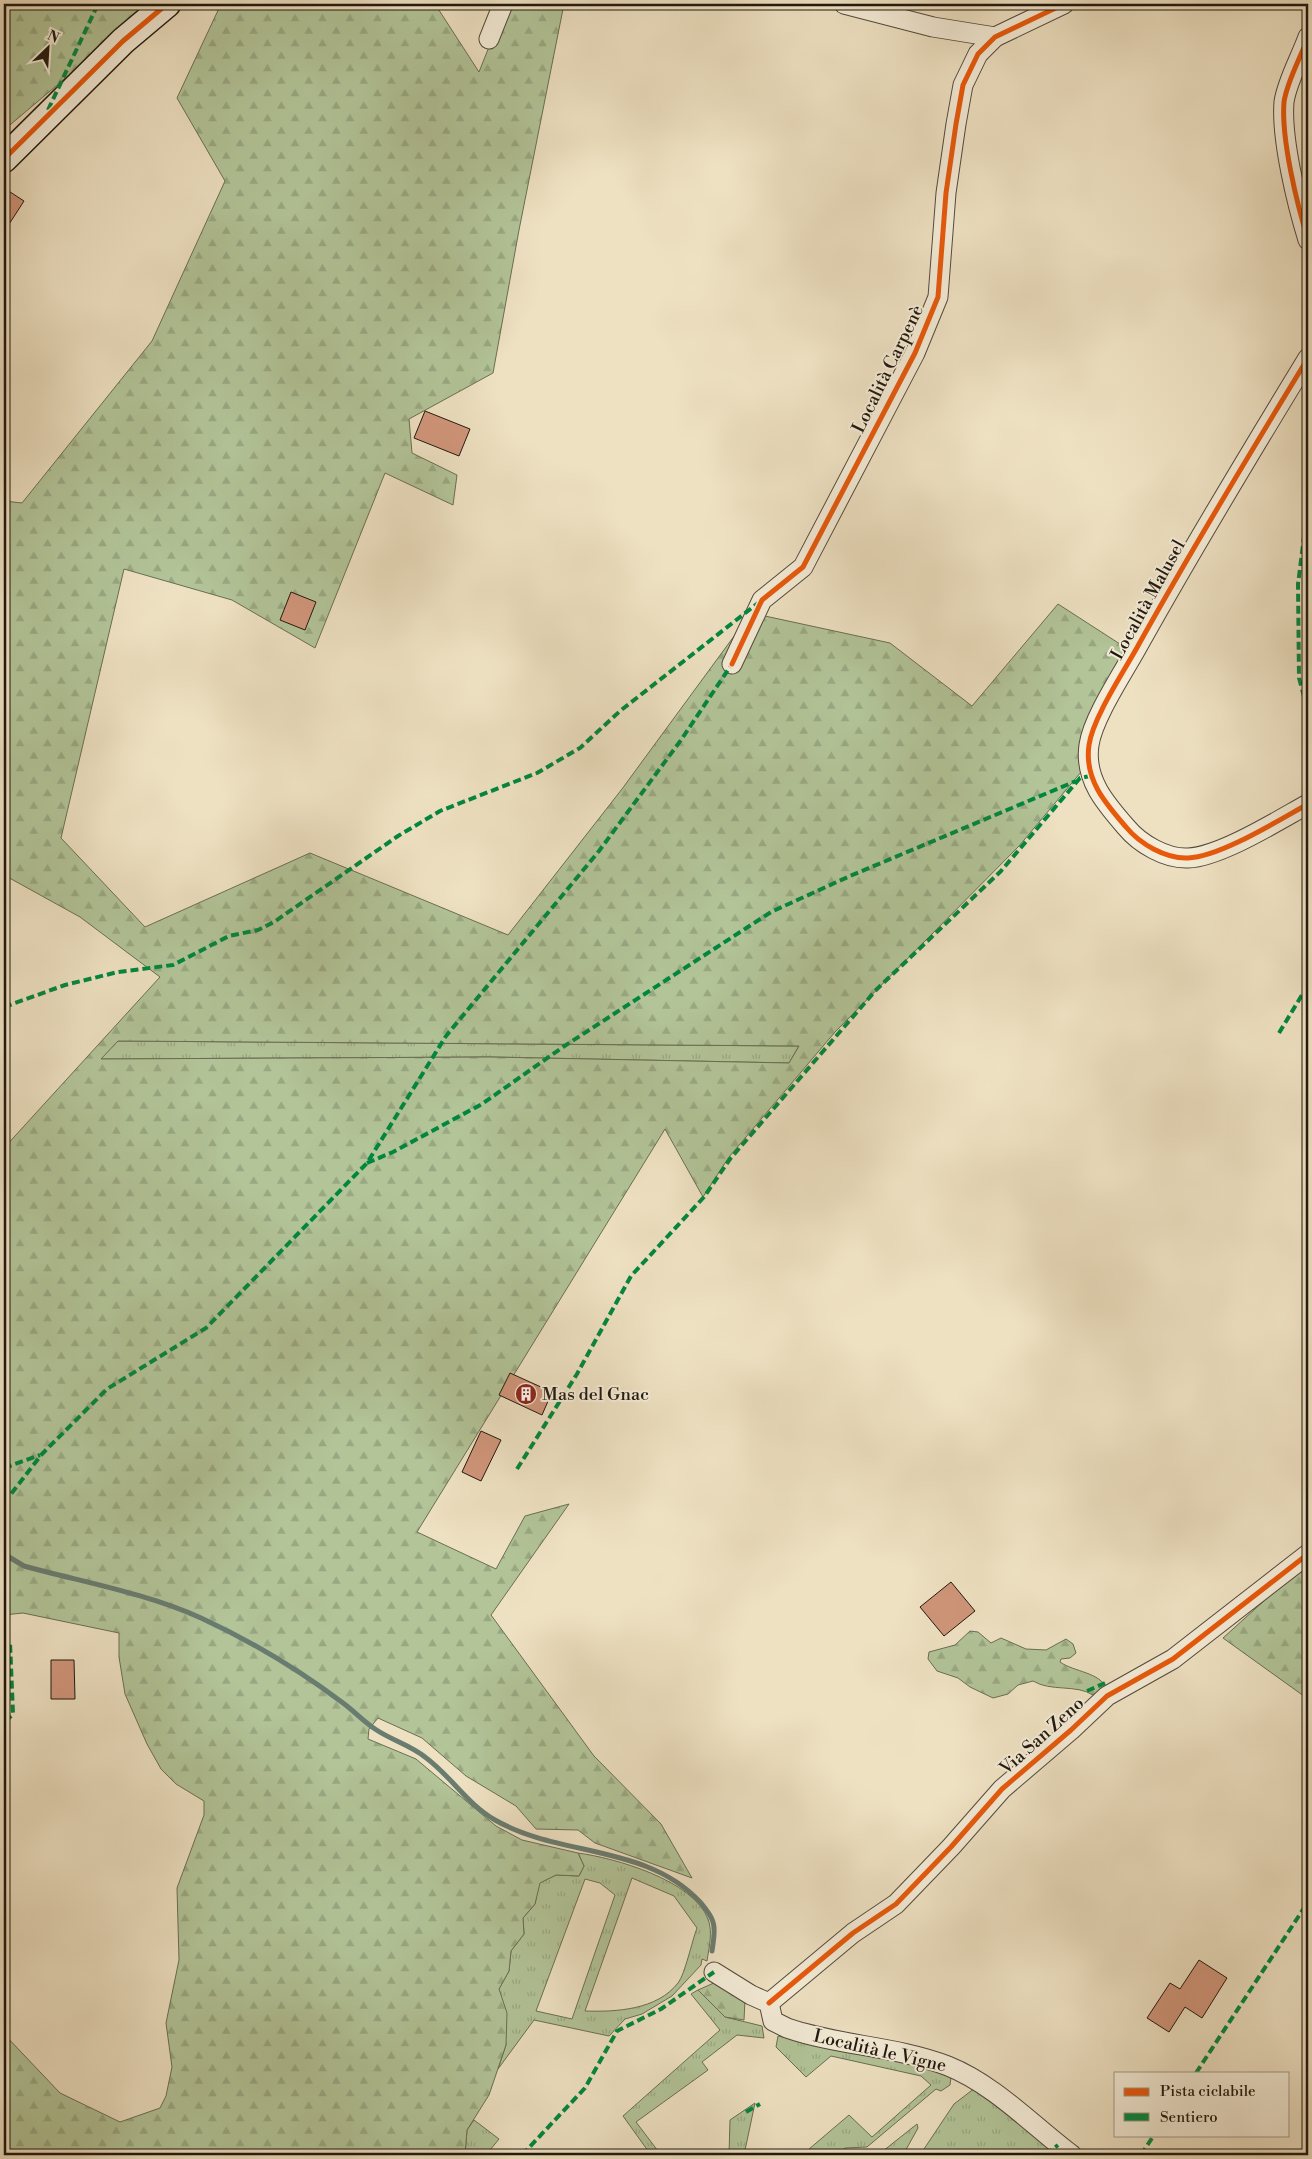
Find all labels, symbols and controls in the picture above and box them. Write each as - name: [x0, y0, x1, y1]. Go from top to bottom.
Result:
- north arrow: [22, 22, 72, 72]
- text: N: [44, 27, 62, 48]
- street label: Località Carpenè: [847, 301, 929, 437]
- street label: Località Malusel: [1106, 535, 1191, 664]
- building icon: Mas del Gnac: [514, 1382, 538, 1406]
- place label: Mas del Gnac: [542, 1383, 649, 1406]
- street label: Via San Zeno: [994, 1692, 1089, 1781]
- street label: Località le Vigne: [811, 2025, 949, 2077]
- legend: [1114, 2072, 1290, 2136]
- text: Pista ciclabile: [1160, 2082, 1256, 2101]
- text: Sentiero: [1160, 2108, 1218, 2127]

